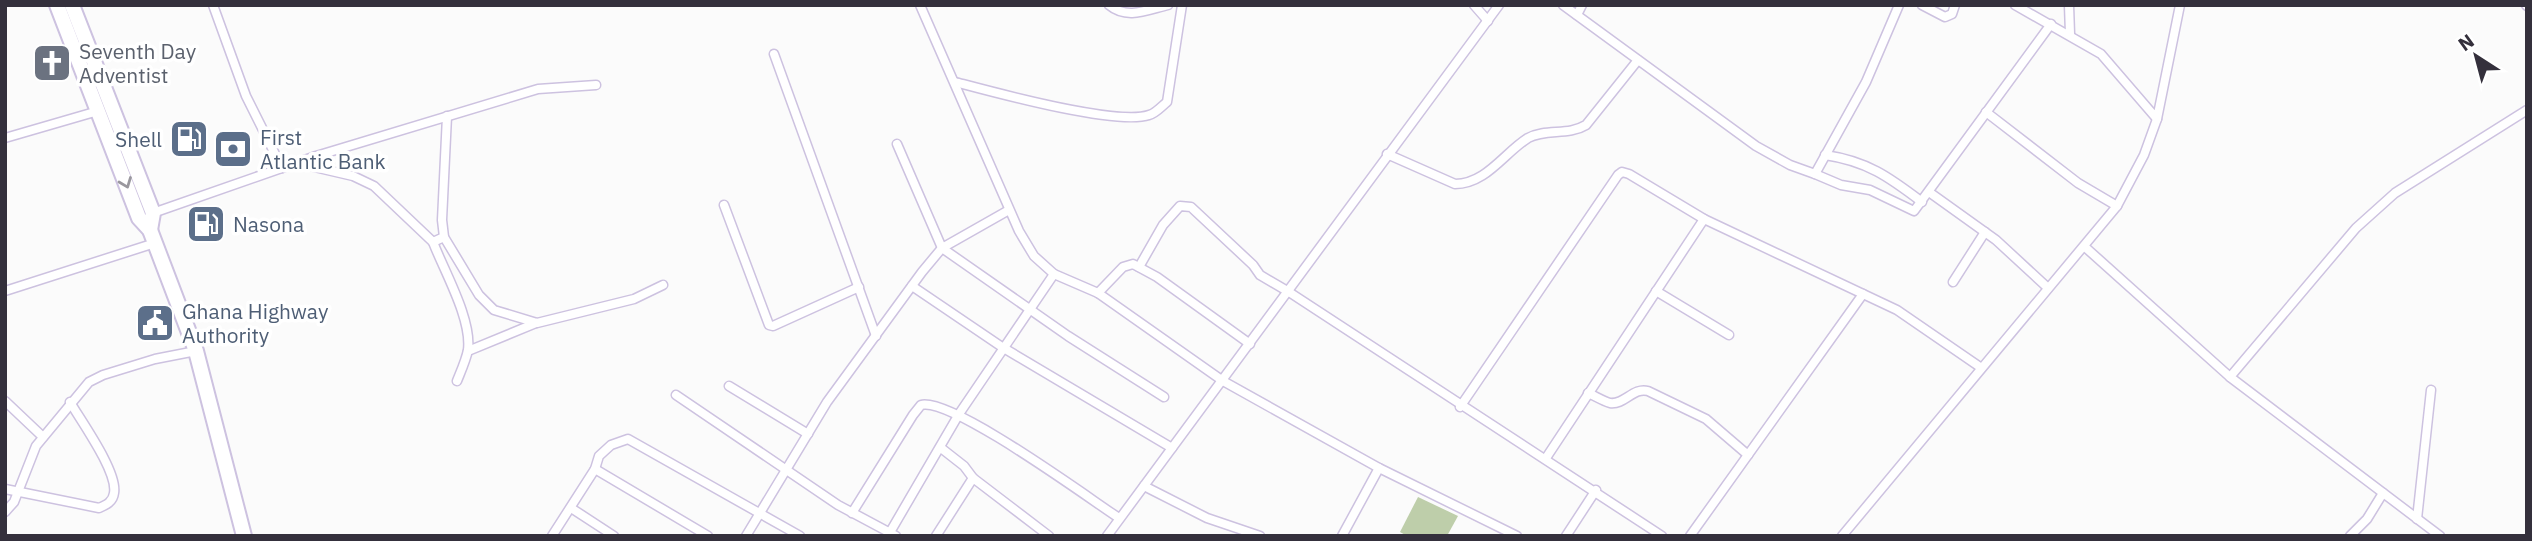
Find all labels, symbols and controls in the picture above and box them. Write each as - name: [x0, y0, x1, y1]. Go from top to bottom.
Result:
- north arrow: [2441, 21, 2511, 91]
- text: N: [2453, 28, 2479, 56]
- place label: Seventh Day Adventist: [79, 37, 197, 89]
- church icon: Seventh Day Adventist: [31, 42, 73, 84]
- fuel station icon: Shell: [168, 118, 210, 160]
- place label: First Atlantic Bank: [260, 123, 386, 175]
- place label: Shell: [115, 125, 162, 153]
- bank icon: First Atlantic Bank: [212, 128, 254, 170]
- one-way arrow: [117, 176, 131, 188]
- fuel station icon: Nasona: [185, 203, 227, 245]
- place label: Nasona: [233, 210, 304, 238]
- place label: Ghana Highway Authority: [182, 297, 329, 349]
- public building icon: Ghana Highway Authority: [134, 302, 176, 344]

